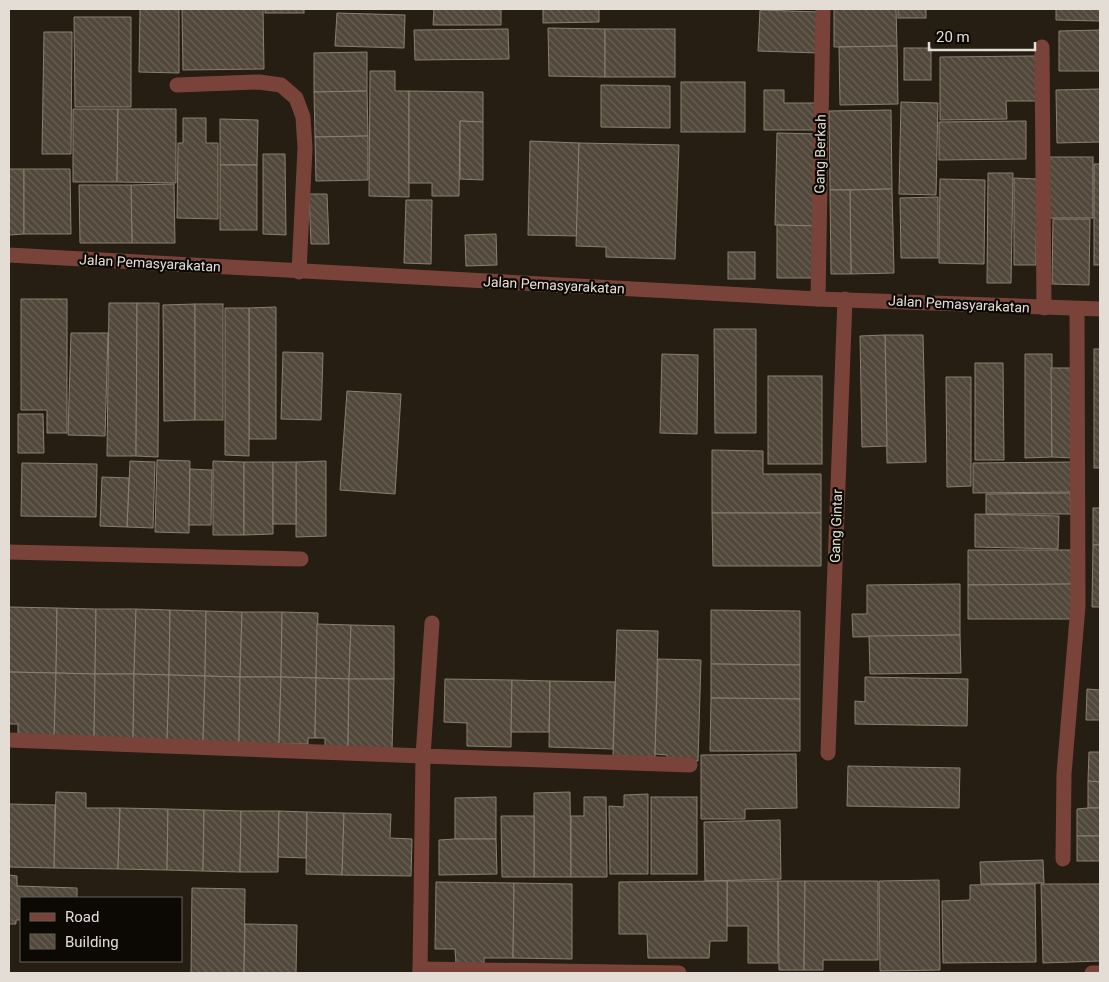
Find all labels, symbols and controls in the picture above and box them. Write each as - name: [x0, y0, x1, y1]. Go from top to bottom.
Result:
- scale bar: [929, 20, 1035, 52]
- text: 20 m: [936, 28, 970, 46]
- street label: Gang Berkah: [811, 114, 829, 194]
- street label: Jalan Pemasyarakatan: [79, 251, 221, 275]
- street label: Jalan Pemasyarakatan: [483, 273, 625, 297]
- street label: Jalan Pemasyarakatan: [888, 292, 1030, 316]
- street label: Gang Gintar: [827, 489, 845, 563]
- legend: [20, 897, 182, 962]
- text: Road: [65, 908, 99, 926]
- text: Building: [65, 933, 119, 951]

